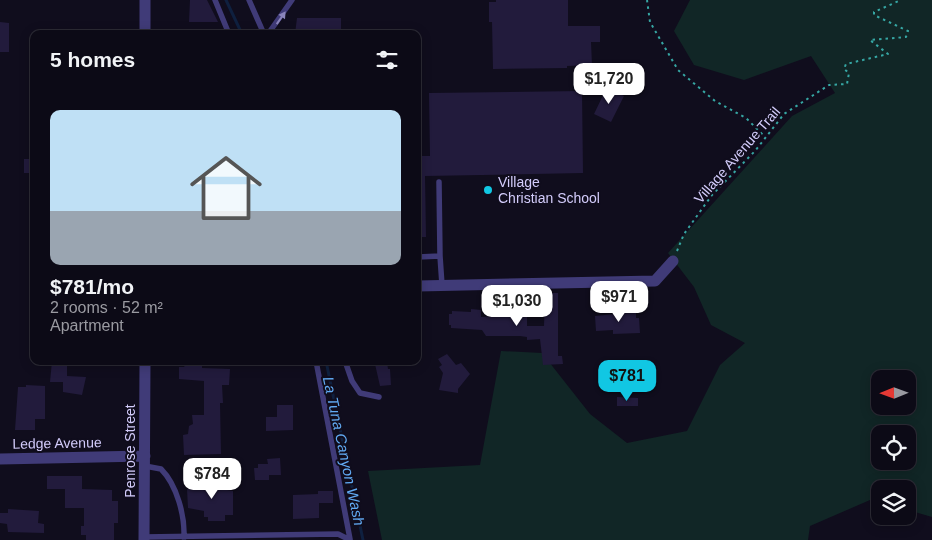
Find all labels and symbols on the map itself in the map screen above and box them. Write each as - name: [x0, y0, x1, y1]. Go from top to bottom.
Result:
- one-way arrow: [276, 11, 286, 25]
- pin: $1,720: [568, 62, 650, 105]
- street label: Village Avenue Trail: [691, 104, 783, 206]
- place label: Village Christian School: [498, 174, 600, 206]
- marker: Village Christian School: [482, 184, 494, 196]
- pin: $971: [589, 280, 649, 323]
- pin: $1,030: [476, 284, 558, 327]
- pin: $781: [597, 360, 657, 402]
- north arrow: [871, 370, 916, 415]
- water label: La Tuna Canyon Wash: [320, 375, 368, 527]
- street label: Penrose Street: [122, 404, 138, 498]
- street label: Ledge Avenue: [12, 434, 102, 452]
- pin: $784: [182, 458, 242, 500]

